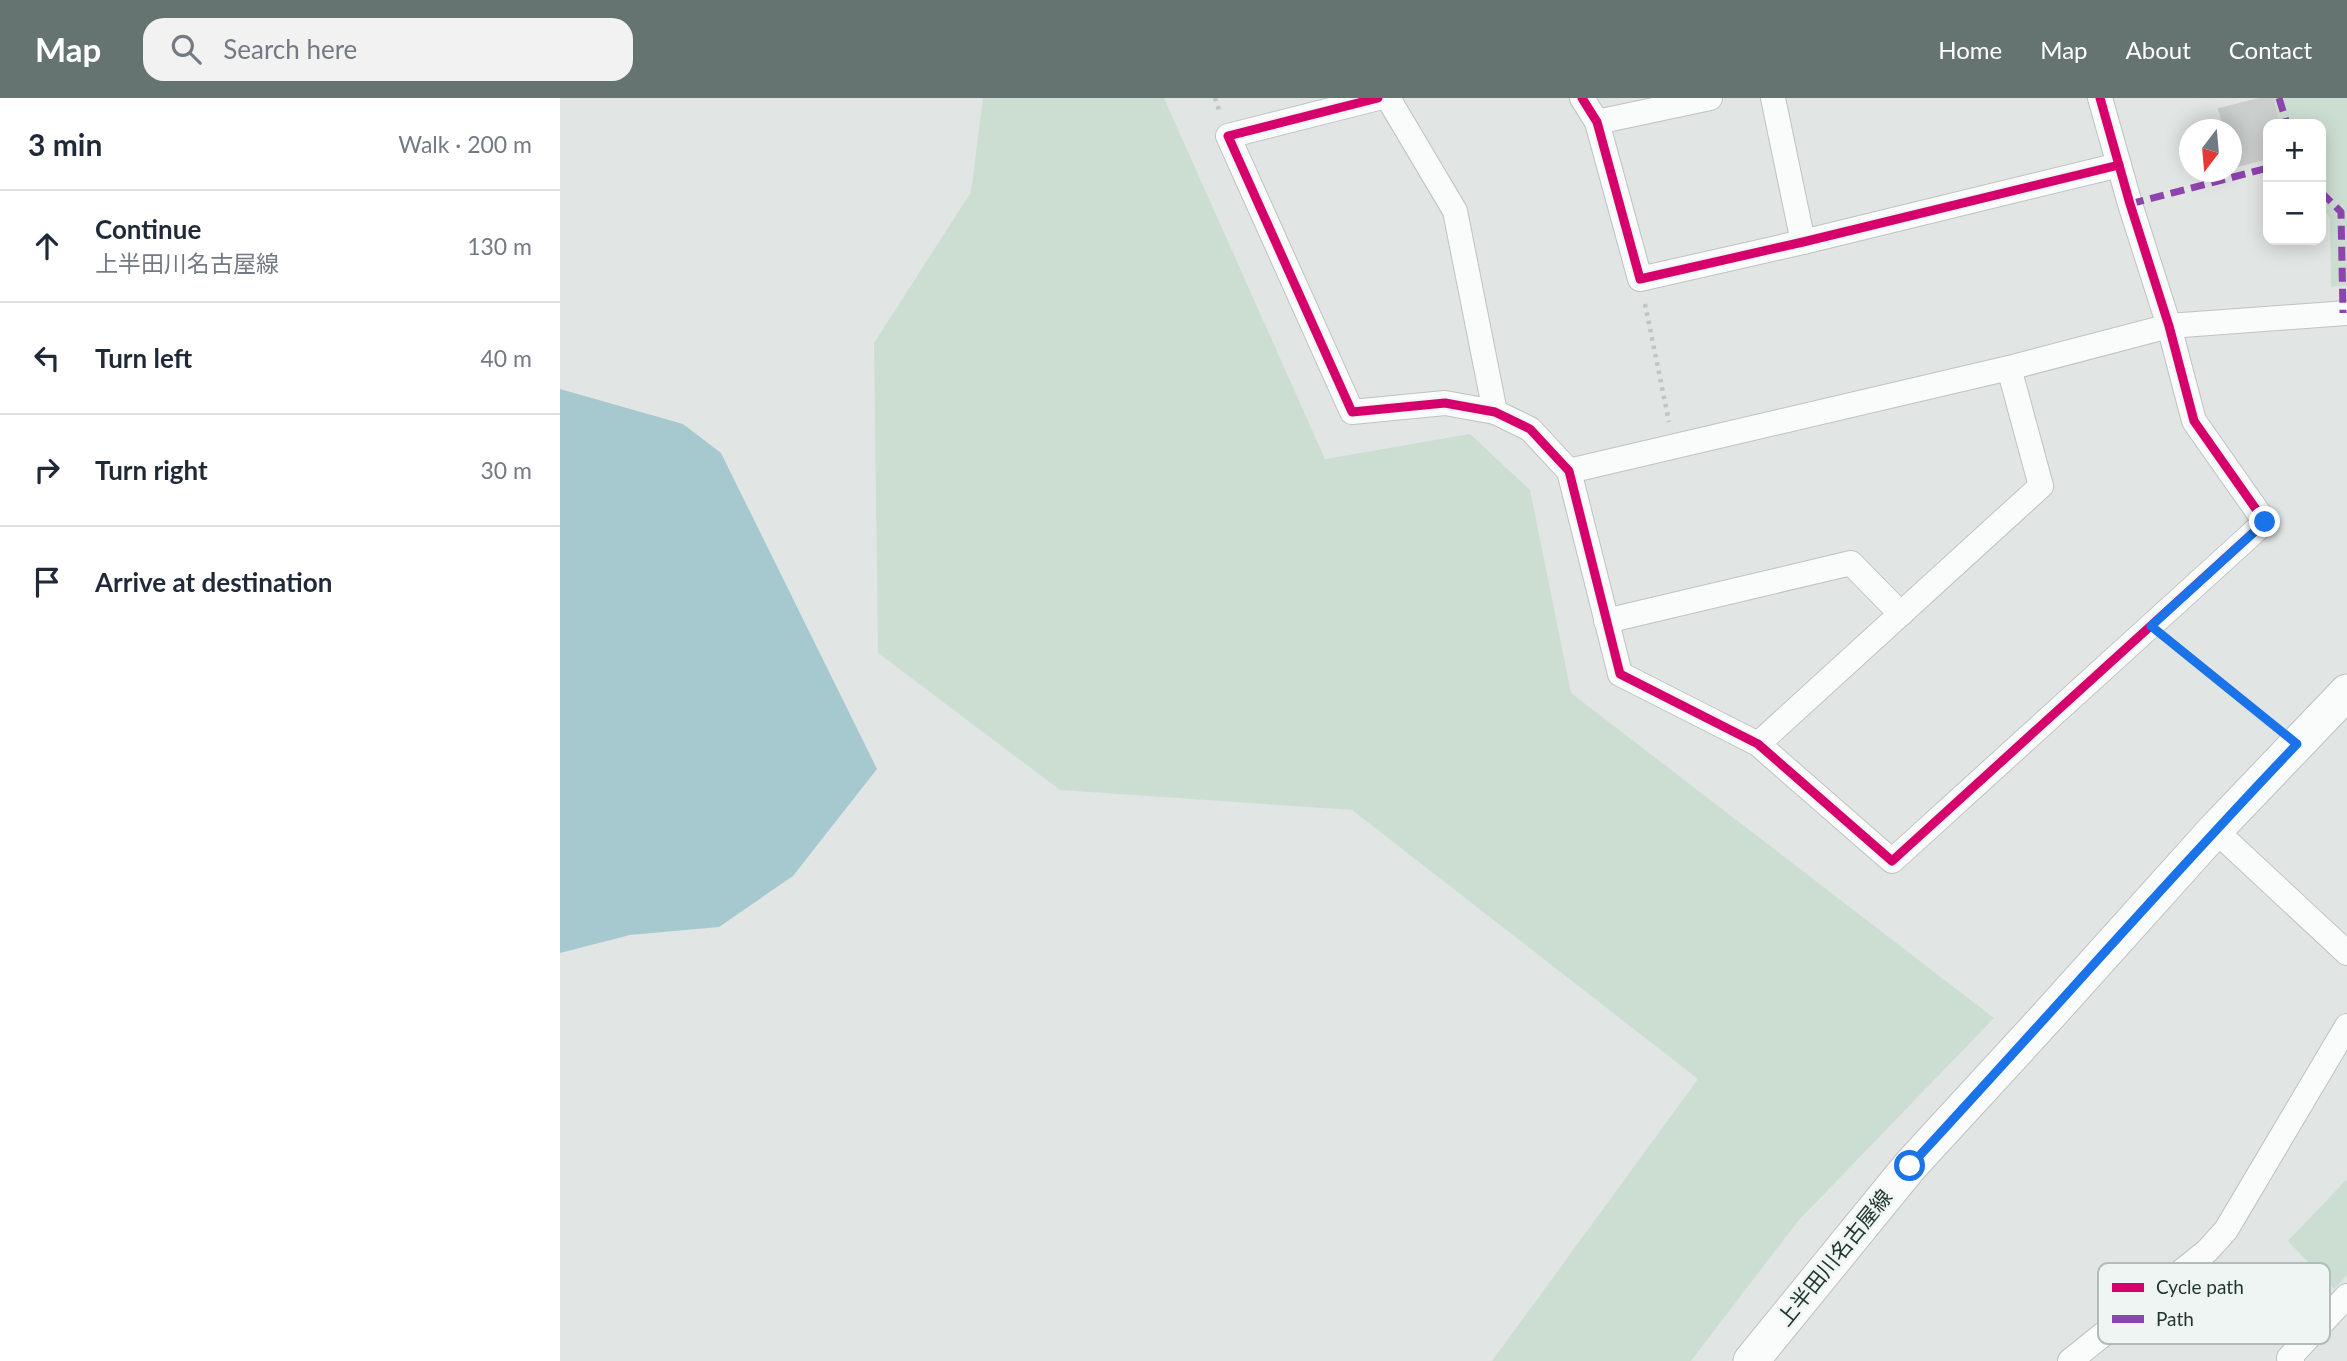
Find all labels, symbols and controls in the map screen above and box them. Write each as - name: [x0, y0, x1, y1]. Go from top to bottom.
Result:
- search box: [143, 18, 633, 81]
- text: Map: [35, 29, 101, 69]
- icon: search: [167, 30, 205, 68]
- text: Search here: [223, 33, 357, 65]
- text: Home: [1938, 35, 2002, 64]
- text: Map: [2040, 35, 2088, 64]
- text: About: [2126, 35, 2191, 64]
- text: Contact: [2229, 35, 2312, 64]
- north arrow: [2179, 119, 2242, 182]
- map controls: [2263, 119, 2326, 245]
- button: +: [2263, 119, 2326, 182]
- text: 3 min: [28, 126, 102, 162]
- text: Walk · 200 m: [398, 130, 532, 158]
- button: −: [2263, 182, 2326, 245]
- text: Continue: [95, 213, 201, 245]
- icon: ahead: [28, 227, 66, 265]
- text: 130 m: [467, 232, 532, 260]
- text: 上半田川名古屋線: [95, 249, 279, 277]
- icon: left: [28, 339, 66, 377]
- text: Turn left: [95, 342, 192, 374]
- text: 40 m: [481, 344, 532, 372]
- icon: right: [28, 451, 66, 489]
- text: Turn right: [95, 454, 208, 486]
- text: 30 m: [481, 456, 532, 484]
- route end: [2249, 506, 2280, 537]
- icon: arrive: [28, 563, 66, 601]
- text: Arrive at destination: [95, 566, 332, 598]
- route start: [1894, 1150, 1925, 1181]
- street label: 上半田川名古屋線: [1771, 1184, 1896, 1330]
- legend: [2098, 1263, 2330, 1344]
- text: Cycle path: [2156, 1275, 2244, 1298]
- text: Path: [2156, 1307, 2194, 1330]

